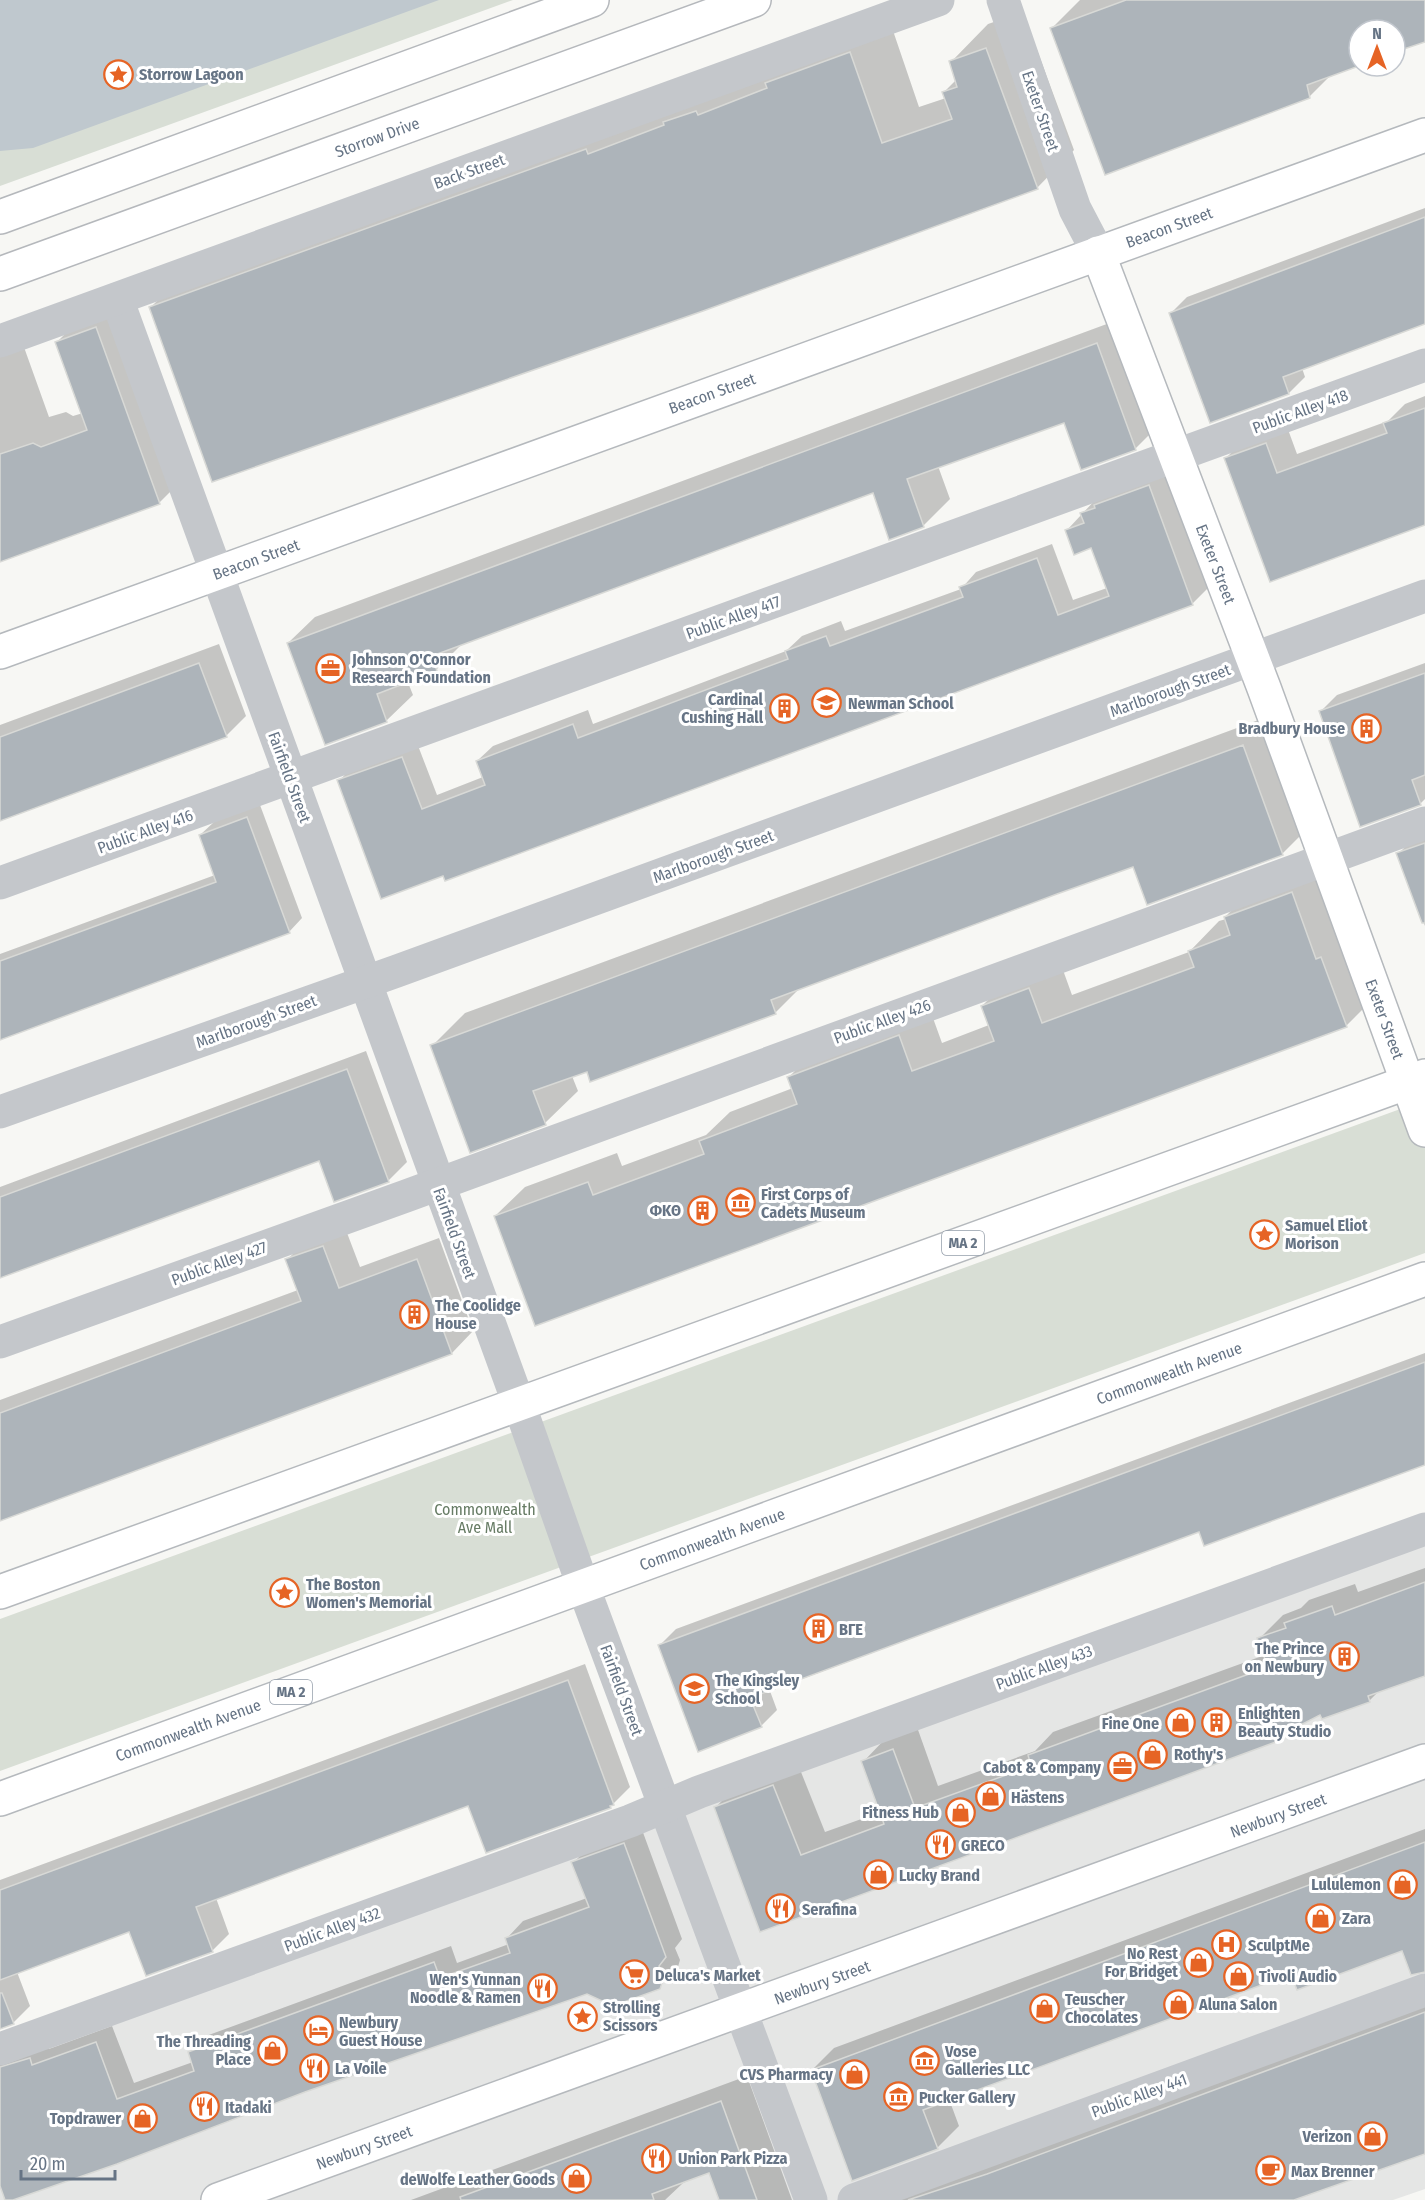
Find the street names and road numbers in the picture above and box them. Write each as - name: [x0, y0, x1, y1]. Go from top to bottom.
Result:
- street label: Exeter Street: [1018, 68, 1063, 155]
- street label: Storrow Drive: [332, 113, 422, 162]
- street label: Back Street: [431, 150, 508, 193]
- street label: Beacon Street: [1123, 203, 1216, 252]
- street label: Beacon Street: [666, 369, 759, 418]
- street label: Public Alley 418: [1250, 385, 1351, 438]
- street label: Exeter Street: [1192, 522, 1240, 607]
- street label: Beacon Street: [210, 535, 303, 584]
- street label: Public Alley 417: [683, 591, 783, 643]
- street label: Marlborough Street: [1107, 660, 1234, 721]
- street label: Fairfield Street: [264, 729, 315, 826]
- street label: Public Alley 416: [95, 805, 196, 858]
- street label: Marlborough Street: [650, 826, 777, 887]
- street label: Exeter Street: [1361, 977, 1408, 1063]
- street label: Marlborough Street: [193, 991, 320, 1052]
- street label: Public Alley 426: [831, 995, 933, 1048]
- street label: Fairfield Street: [429, 1185, 480, 1282]
- road number: MA 2: [942, 1231, 984, 1255]
- street label: Public Alley 427: [169, 1237, 270, 1290]
- street label: Commonwealth Avenue: [1094, 1338, 1245, 1409]
- street label: Commonwealth Avenue: [637, 1504, 788, 1575]
- street label: Public Alley 433: [993, 1641, 1095, 1694]
- street label: Fairfield Street: [596, 1642, 647, 1739]
- road number: MA 2: [270, 1680, 312, 1704]
- street label: Commonwealth Avenue: [113, 1695, 264, 1766]
- street label: Newbury Street: [1228, 1789, 1329, 1842]
- street label: Public Alley 432: [282, 1903, 383, 1956]
- street label: Newbury Street: [772, 1956, 873, 2009]
- street label: Public Alley 441: [1089, 2069, 1189, 2122]
- street label: Newbury Street: [314, 2121, 415, 2174]

